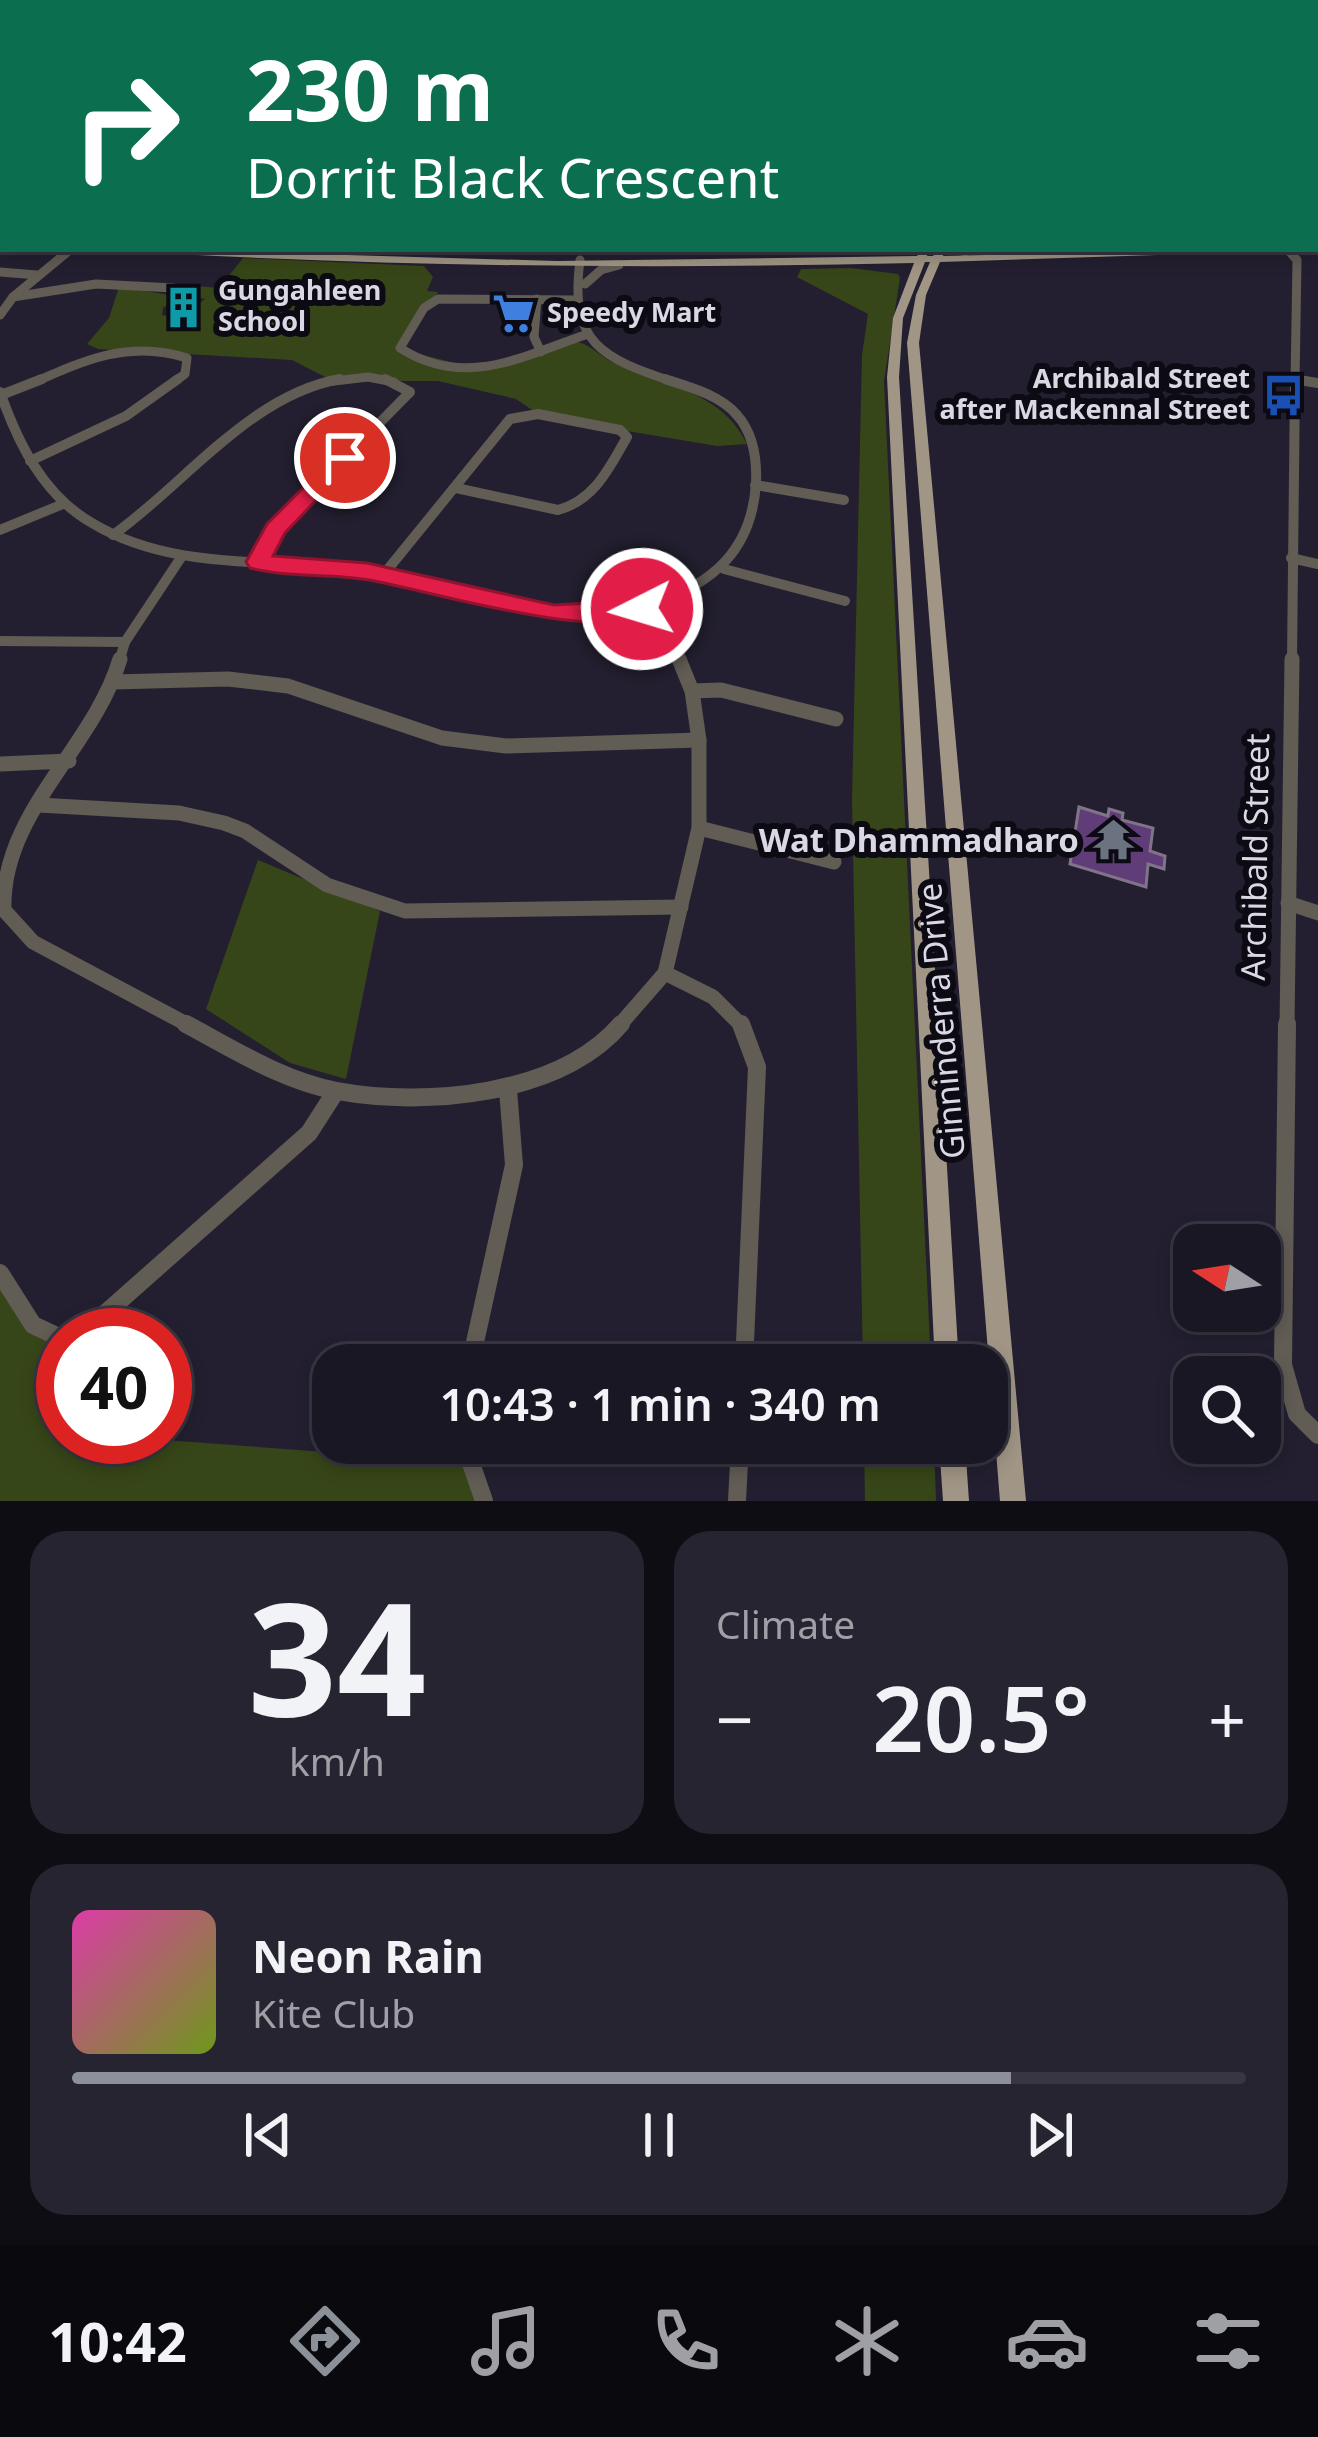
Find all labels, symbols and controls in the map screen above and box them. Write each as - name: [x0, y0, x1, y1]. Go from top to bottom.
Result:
- text: 230 m: [246, 31, 494, 146]
- icon: right: [48, 48, 204, 204]
- text: Dorrit Black Crescent: [246, 140, 779, 214]
- place label: Gungahleen School: [218, 271, 381, 339]
- building icon: Gungahleen School: [161, 284, 207, 330]
- supermarket icon: Speedy Mart: [490, 290, 536, 336]
- place label: Speedy Mart: [547, 293, 716, 330]
- place label: Archibald Street after Mackennal Street: [940, 359, 1250, 427]
- bus stop icon: Archibald Street after Mackennal Street: [1261, 372, 1307, 418]
- pin: [294, 407, 396, 509]
- icon: arrive: [312, 425, 378, 491]
- position arrow: [579, 546, 705, 672]
- street label: Archibald Street: [1230, 733, 1279, 981]
- place label: Wat Dhammadharo: [759, 817, 1079, 862]
- temple icon: Wat Dhammadharo: [1090, 817, 1136, 863]
- street label: Ginninderra Drive: [906, 881, 975, 1161]
- north arrow: [1173, 1224, 1281, 1332]
- map controls: [1173, 1224, 1281, 1464]
- speed limit sign: 40: [36, 1308, 192, 1464]
- button: search: [1173, 1356, 1281, 1464]
- text: 10:43 · 1 min · 340 m: [439, 1373, 881, 1434]
- text: 34: [248, 1549, 426, 1762]
- text: Climate: [716, 1597, 855, 1650]
- text: 20.5°: [872, 1656, 1090, 1778]
- text: −: [716, 1673, 754, 1763]
- text: +: [1208, 1673, 1246, 1763]
- text: km/h: [289, 1734, 385, 1787]
- text: Neon Rain: [252, 1925, 484, 1986]
- text: Kite Club: [252, 1986, 415, 2039]
- icon: previous: [235, 2102, 301, 2168]
- icon: pause: [626, 2102, 692, 2168]
- icon: next: [1017, 2102, 1083, 2168]
- icon: directions: [283, 2299, 367, 2383]
- icon: music: [464, 2299, 548, 2383]
- icon: phone: [644, 2299, 728, 2383]
- icon: climate: [825, 2299, 909, 2383]
- icon: car: [1005, 2299, 1089, 2383]
- icon: filters: [1186, 2299, 1270, 2383]
- text: 10:42: [48, 2304, 187, 2378]

